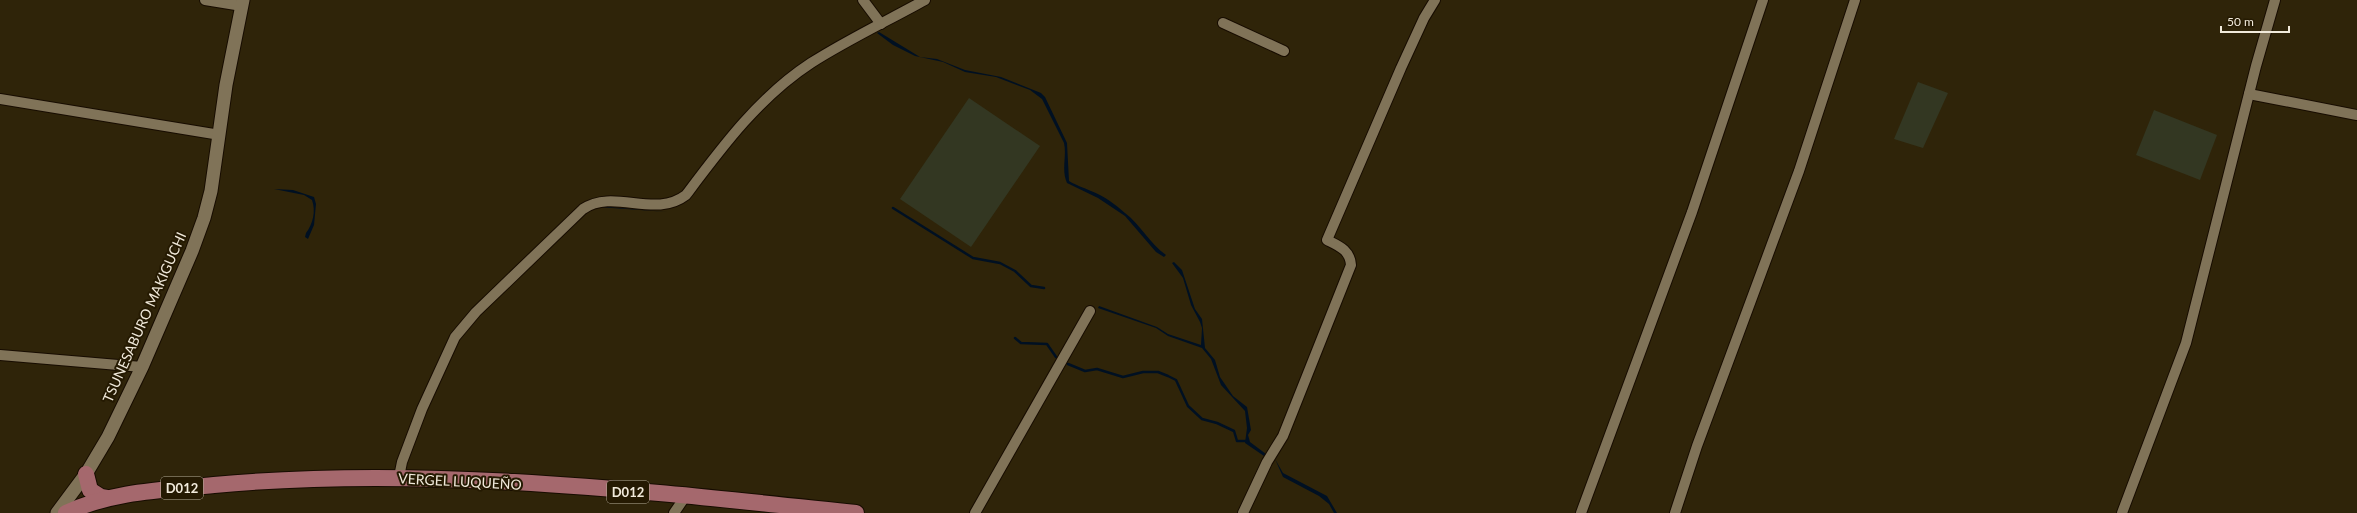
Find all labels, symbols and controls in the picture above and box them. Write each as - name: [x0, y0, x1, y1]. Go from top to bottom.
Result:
- scale bar: [2221, 8, 2289, 34]
- text: 50 m: [2227, 14, 2254, 29]
- street label: TSUNESABURO MAKIGUCHI: [99, 229, 189, 405]
- street label: VERGEL LUQUEÑO: [398, 469, 522, 493]
- road number: D012: [161, 477, 203, 499]
- road number: D012: [607, 481, 649, 503]

